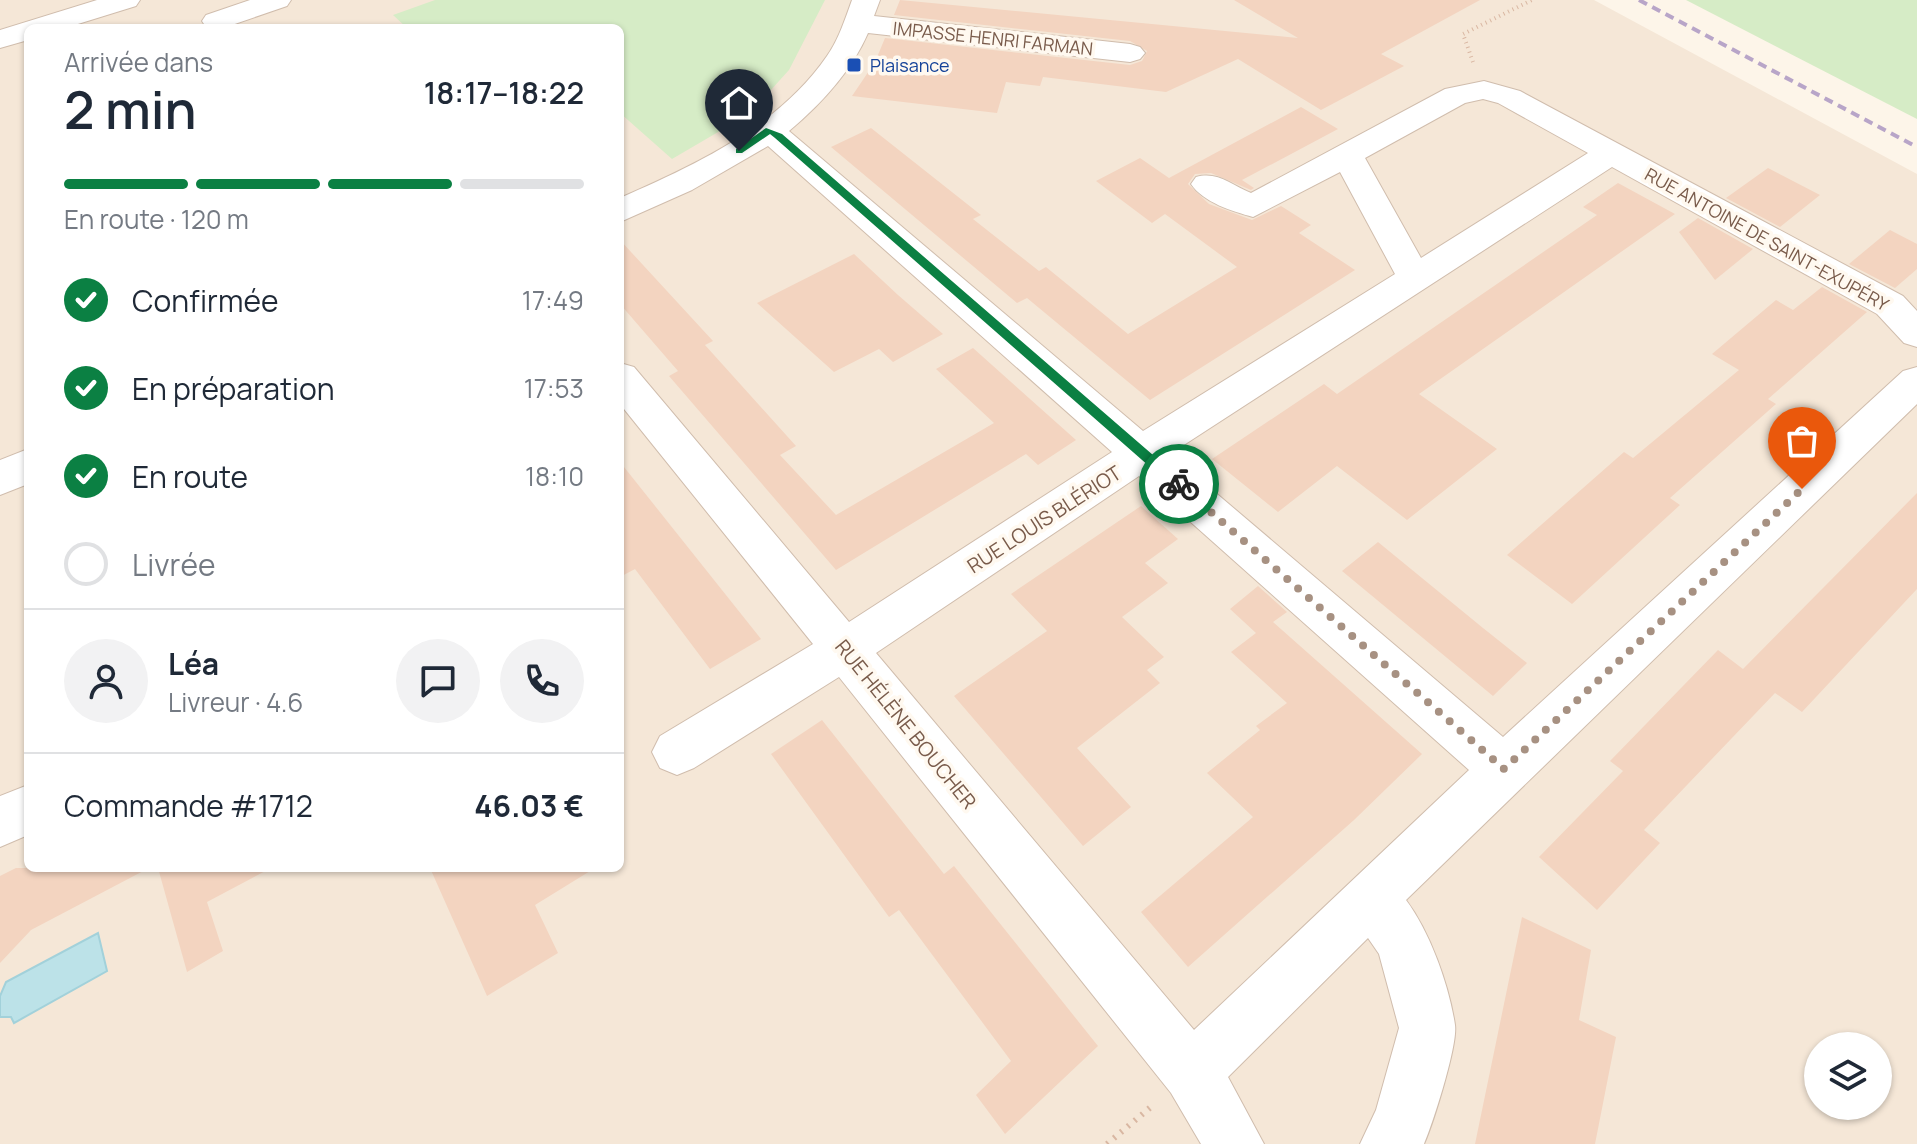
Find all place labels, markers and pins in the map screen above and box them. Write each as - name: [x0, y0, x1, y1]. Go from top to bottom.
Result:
- place label: Plaisance: [870, 53, 950, 77]
- marker: Plaisance: [845, 56, 863, 74]
- pin: [705, 69, 773, 151]
- pin: [1768, 407, 1836, 489]

